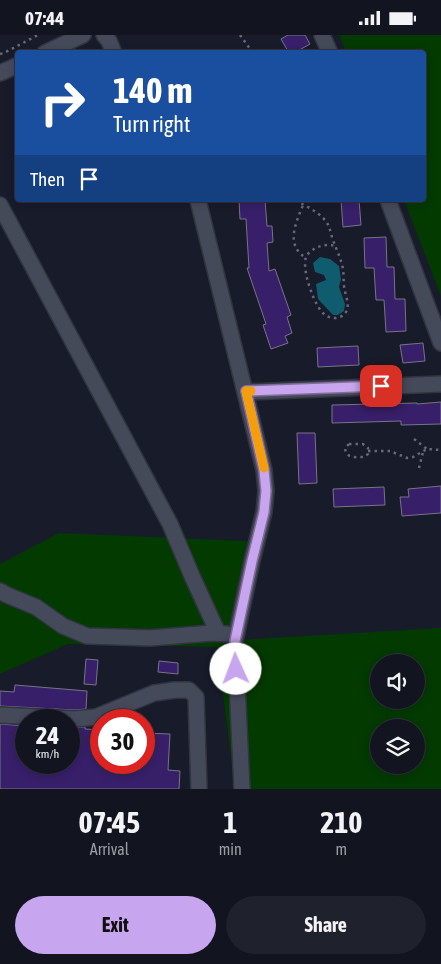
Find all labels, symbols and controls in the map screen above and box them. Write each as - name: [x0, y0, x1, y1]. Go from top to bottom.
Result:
- text: 07:44: [25, 7, 64, 29]
- icon: right: [30, 70, 95, 135]
- text: 140 m: [113, 70, 192, 110]
- text: Turn right: [113, 111, 190, 137]
- icon: arrive: [75, 165, 103, 193]
- text: Then: [30, 168, 65, 190]
- pin: [360, 365, 402, 407]
- icon: arrive: [367, 372, 395, 400]
- position arrow: [209, 642, 261, 694]
- map controls: [370, 654, 425, 774]
- button: sound: [370, 654, 425, 709]
- speed limit sign: 30: [90, 709, 155, 774]
- button: layers: [370, 719, 425, 774]
- text: 24: [36, 721, 59, 749]
- text: km/h: [36, 747, 59, 761]
- text: 07:45: [78, 805, 140, 839]
- text: 1: [223, 805, 237, 839]
- text: 210: [320, 805, 362, 839]
- text: Arrival: [90, 840, 129, 858]
- text: min: [219, 840, 242, 858]
- text: m: [336, 840, 347, 858]
- button: Exit: [15, 896, 216, 954]
- button: Share: [226, 896, 426, 954]

